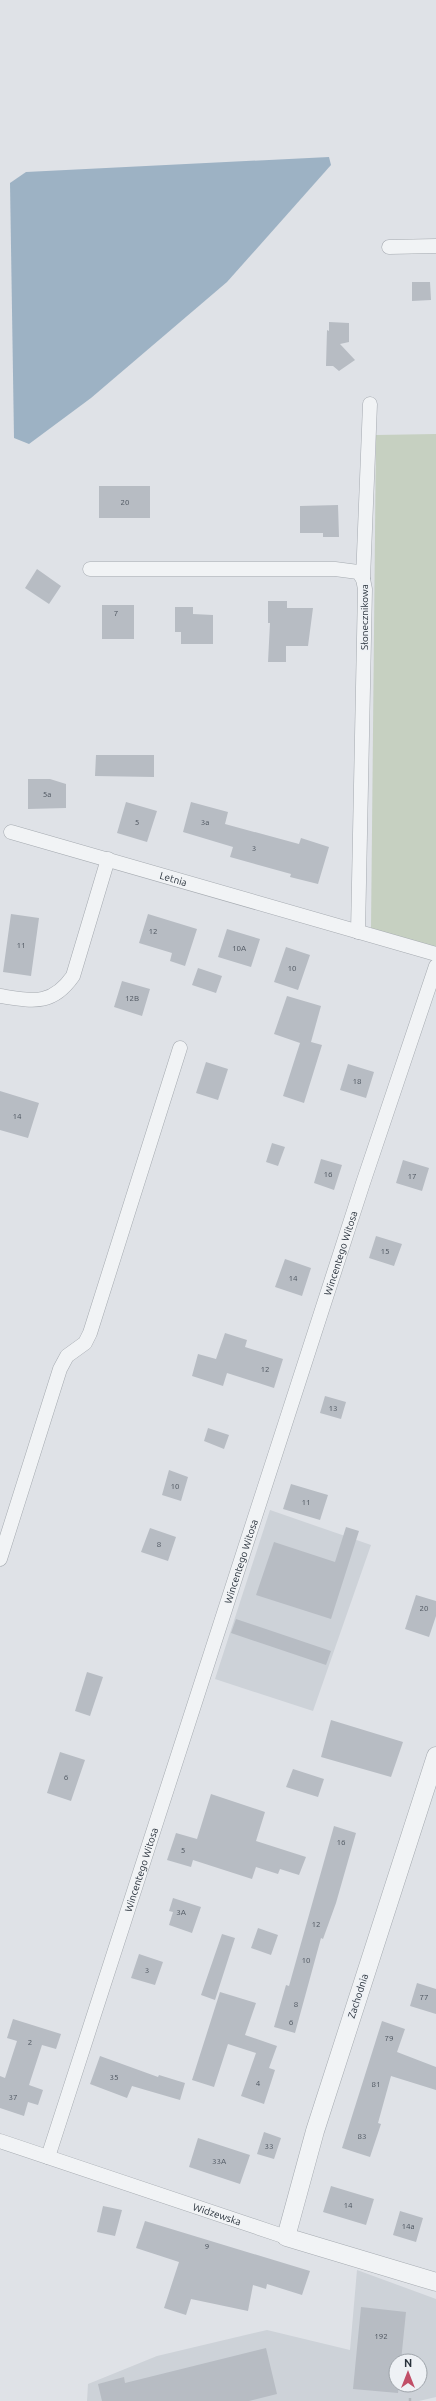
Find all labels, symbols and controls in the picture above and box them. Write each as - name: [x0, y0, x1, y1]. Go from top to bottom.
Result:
- house number: 20: [120, 498, 130, 507]
- street label: Słonecznikowa: [359, 584, 370, 650]
- house number: 7: [114, 609, 118, 618]
- house number: 5a: [43, 790, 51, 799]
- house number: 5: [135, 818, 139, 827]
- house number: 3a: [201, 818, 209, 827]
- house number: 3: [252, 844, 256, 853]
- street label: Letnia: [159, 869, 188, 888]
- house number: 12: [148, 927, 158, 936]
- house number: 11: [16, 941, 26, 950]
- house number: 10A: [232, 944, 247, 953]
- house number: 10: [287, 964, 297, 973]
- house number: 12B: [125, 994, 139, 1003]
- house number: 18: [352, 1077, 362, 1086]
- house number: 14: [12, 1112, 22, 1121]
- house number: 16: [323, 1170, 333, 1179]
- house number: 17: [407, 1172, 417, 1181]
- street label: Wincentego Witosa: [322, 1210, 359, 1297]
- house number: 15: [380, 1247, 390, 1256]
- house number: 14: [288, 1274, 298, 1283]
- house number: 12: [260, 1365, 270, 1374]
- house number: 13: [328, 1404, 338, 1413]
- house number: 10: [170, 1482, 180, 1491]
- house number: 11: [301, 1498, 311, 1507]
- street label: Wincentego Witosa: [222, 1518, 259, 1605]
- house number: 8: [157, 1540, 162, 1549]
- house number: 20: [419, 1604, 429, 1613]
- house number: 6: [64, 1773, 69, 1782]
- street label: Wincentego Witosa: [122, 1826, 160, 1913]
- house number: 16: [336, 1838, 346, 1847]
- house number: 5: [181, 1846, 185, 1855]
- house number: 3A: [176, 1908, 187, 1917]
- house number: 12: [311, 1920, 321, 1929]
- house number: 10: [301, 1956, 311, 1965]
- house number: 3: [145, 1966, 149, 1975]
- street label: Zachodnia: [346, 1972, 370, 2020]
- house number: 77: [419, 1993, 429, 2002]
- house number: 8: [294, 2000, 299, 2009]
- house number: 6: [289, 2018, 294, 2027]
- house number: 79: [384, 2034, 394, 2043]
- house number: 2: [28, 2038, 32, 2047]
- house number: 35: [109, 2073, 119, 2082]
- house number: 4: [256, 2079, 261, 2088]
- house number: 81: [371, 2080, 381, 2089]
- house number: 37: [8, 2093, 18, 2102]
- house number: 83: [357, 2132, 367, 2141]
- house number: 33: [264, 2142, 274, 2151]
- house number: 33A: [212, 2157, 227, 2166]
- street label: Widzewska: [192, 2201, 243, 2227]
- house number: 14: [343, 2201, 353, 2210]
- house number: 14a: [401, 2222, 415, 2231]
- house number: 9: [205, 2242, 209, 2251]
- house number: 192: [374, 2332, 388, 2341]
- north arrow: [388, 2353, 428, 2393]
- text: N: [404, 2357, 412, 2369]

